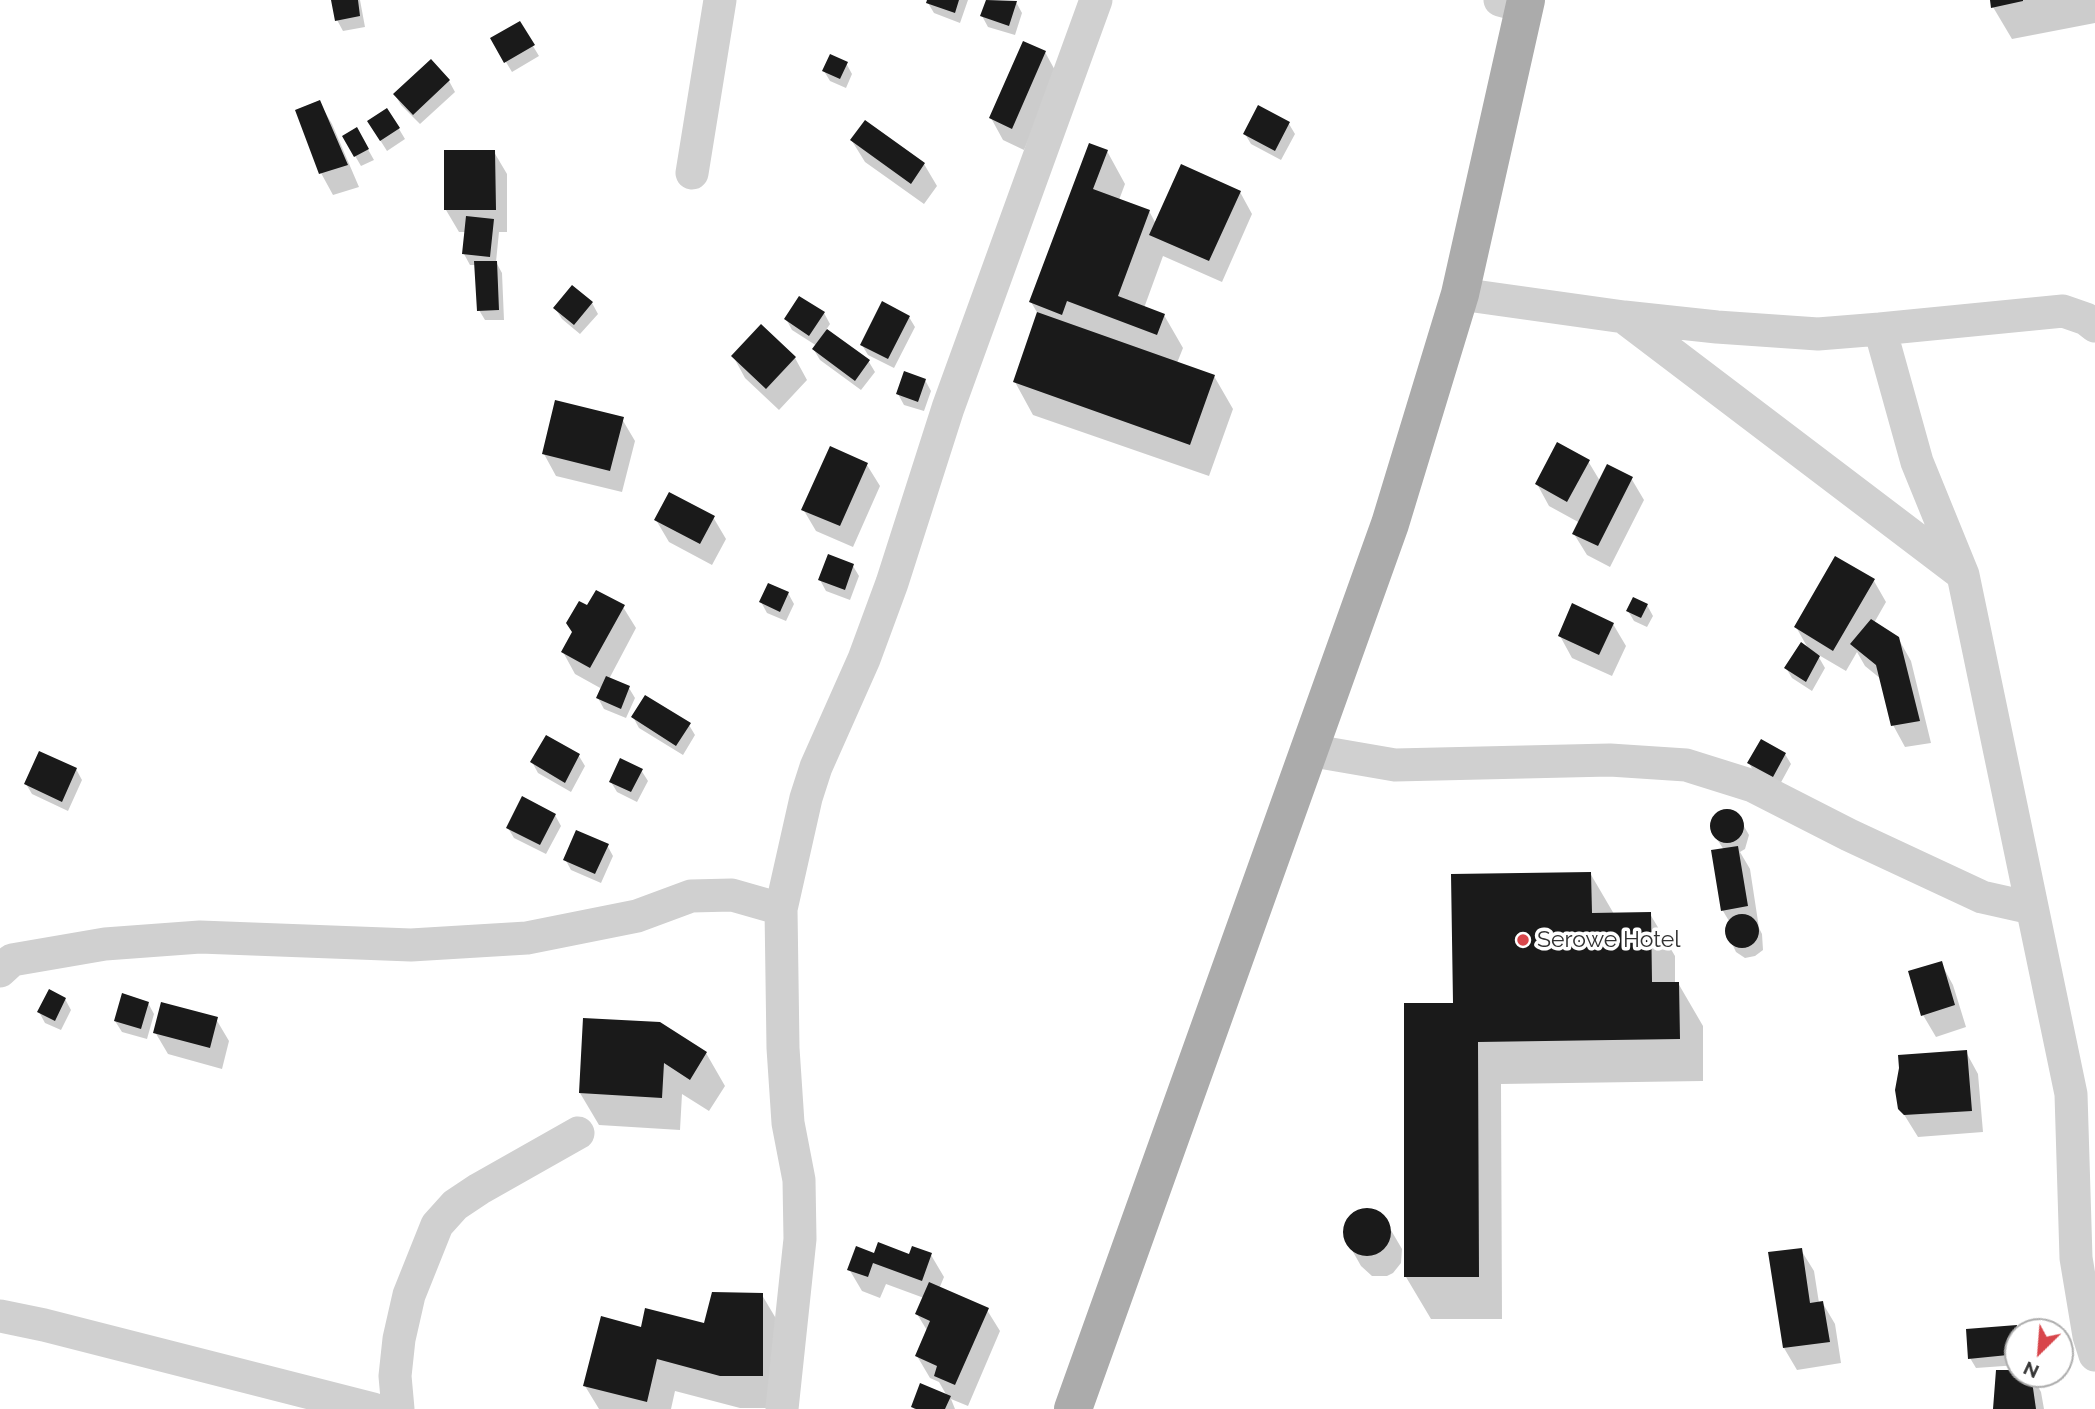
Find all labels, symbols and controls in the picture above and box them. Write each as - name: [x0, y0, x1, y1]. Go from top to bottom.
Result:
- place label: Serowe Hotel: [1537, 926, 1681, 954]
- marker: Serowe Hotel: [1515, 932, 1531, 948]
- north arrow: [2004, 1318, 2074, 1388]
- text: N: [2020, 1357, 2042, 1383]

